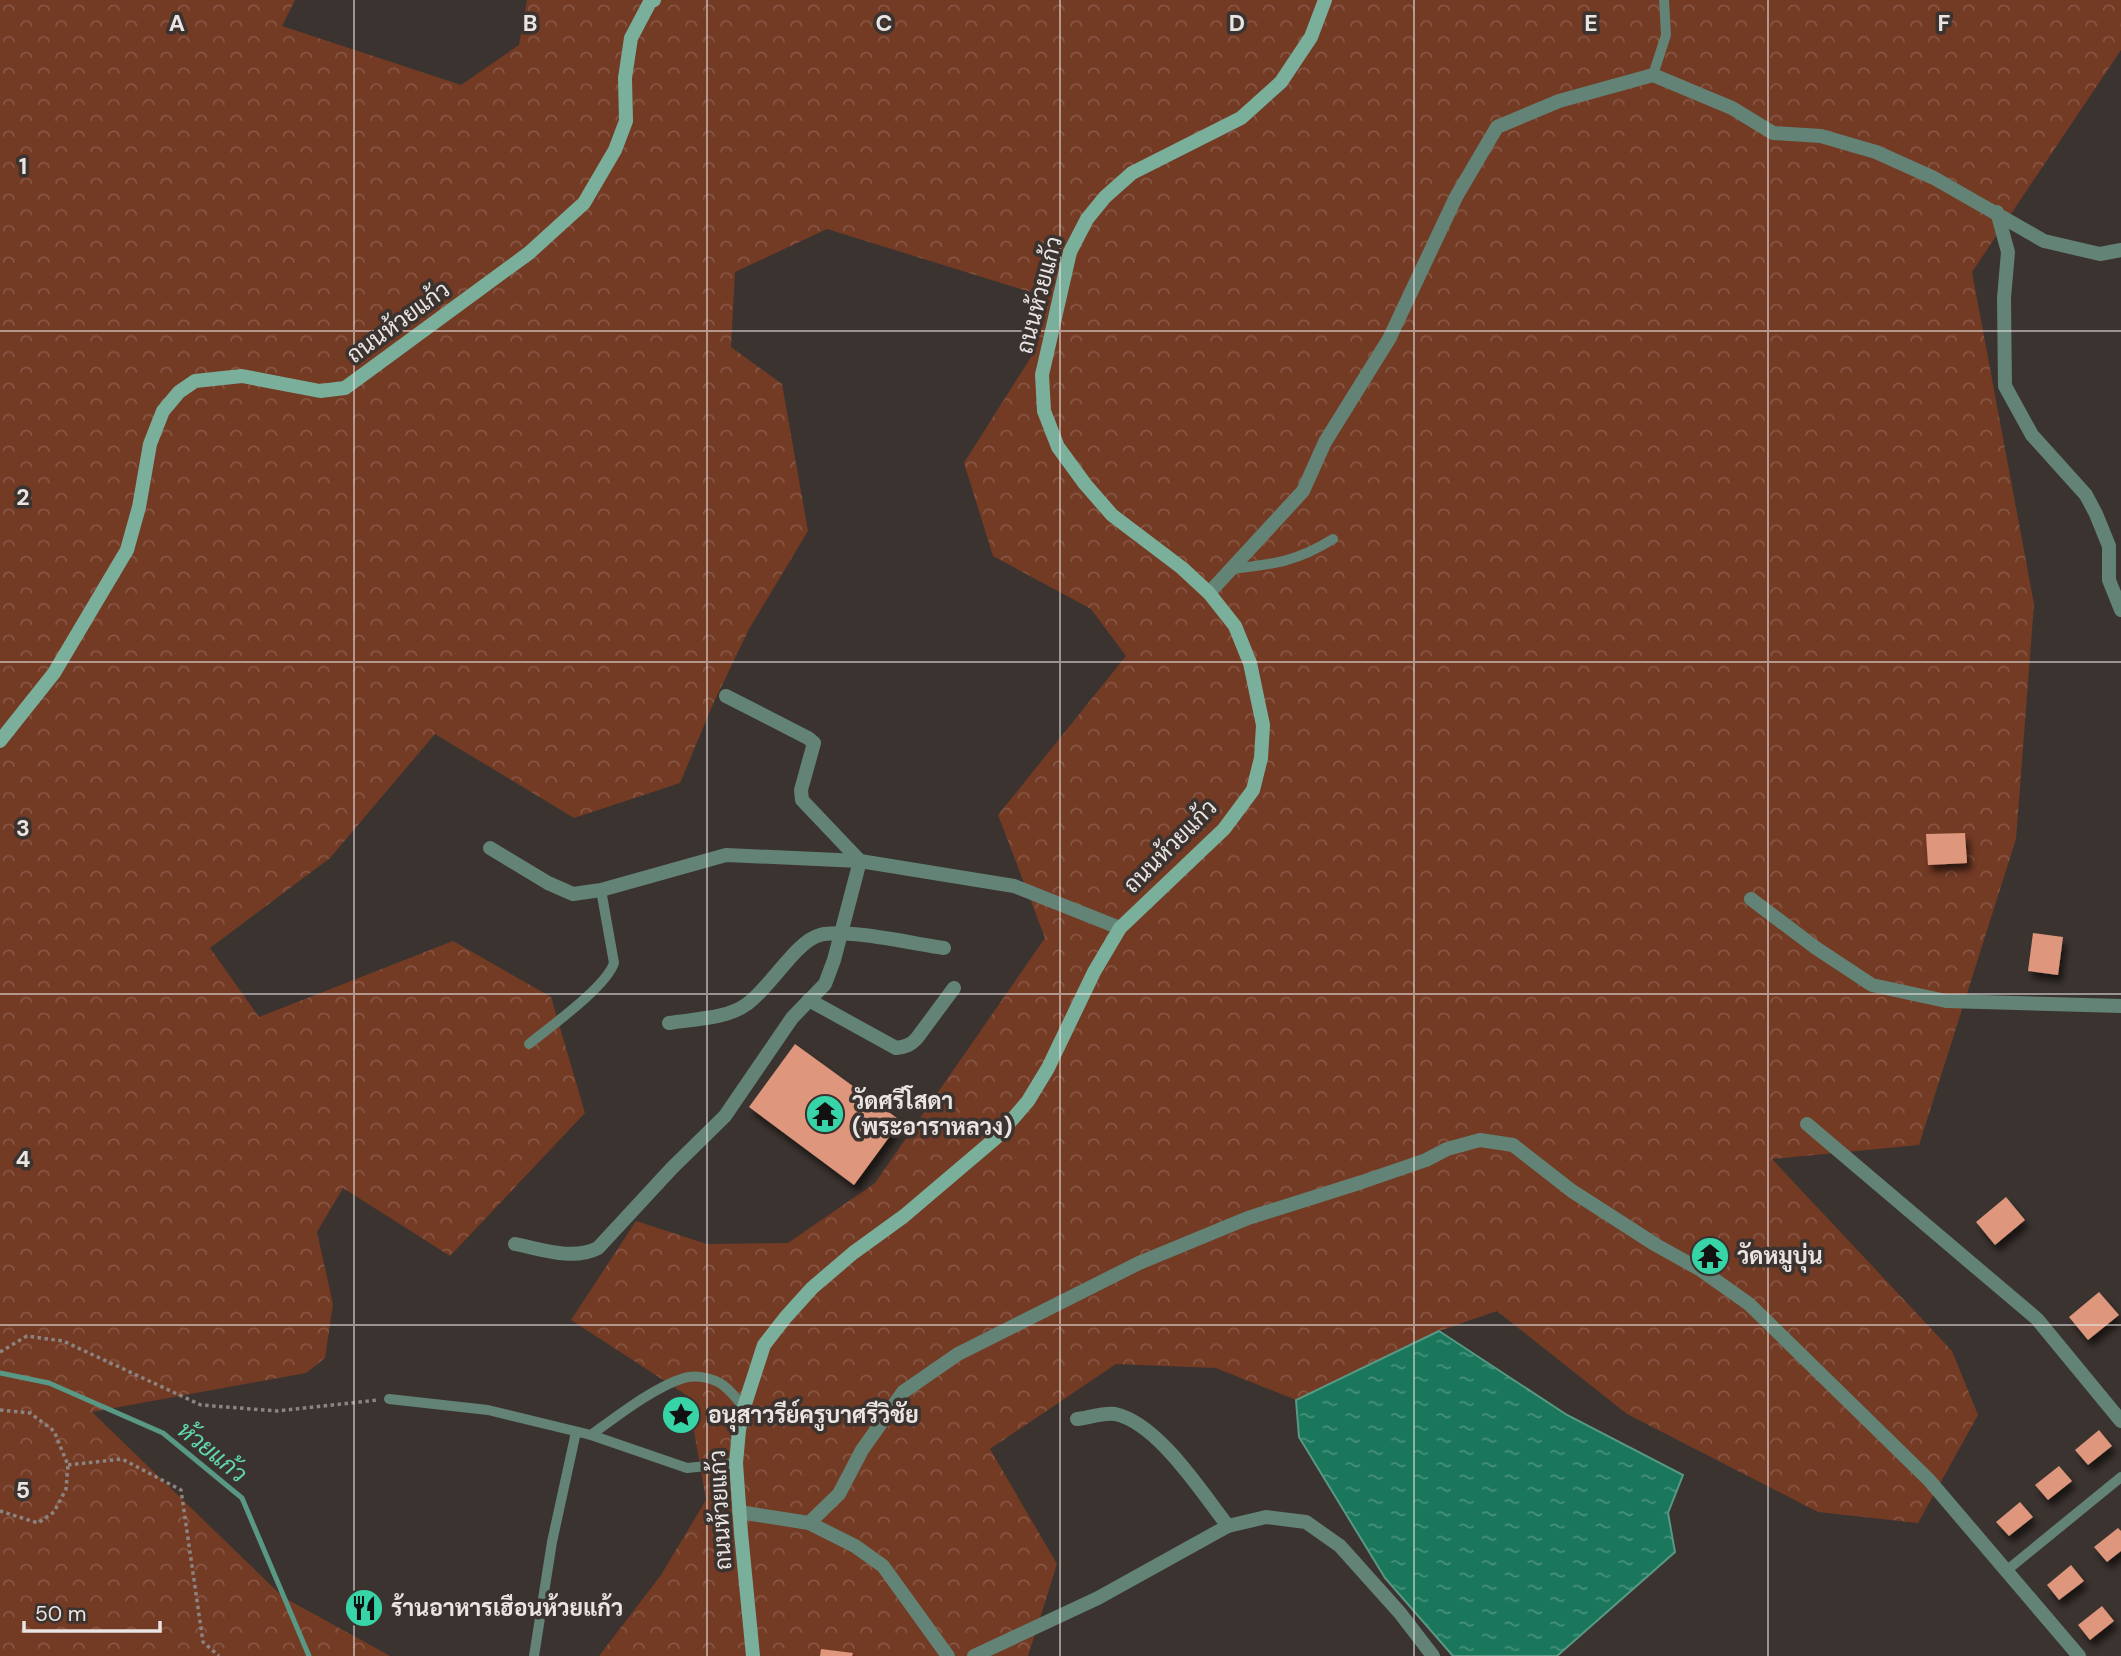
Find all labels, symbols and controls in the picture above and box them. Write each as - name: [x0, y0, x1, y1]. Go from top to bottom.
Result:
- text: A: [169, 8, 185, 38]
- text: B: [523, 8, 537, 38]
- text: C: [876, 8, 892, 38]
- text: D: [1229, 8, 1245, 38]
- text: E: [1584, 8, 1598, 38]
- text: F: [1938, 8, 1951, 38]
- text: 1: [19, 151, 27, 181]
- street label: ถนนห้วยแก้ว: [1009, 233, 1069, 357]
- street label: ถนนห้วยแก้ว: [340, 274, 456, 370]
- text: 2: [16, 482, 30, 512]
- street label: ถนนห้วยแก้ว: [1117, 793, 1223, 899]
- text: 3: [16, 813, 30, 843]
- place label: วัดศรีโสดา (พระอาราหลวง): [852, 1085, 1012, 1142]
- temple icon: วัดศรีโสดา (พระอาราหลวง): [804, 1093, 846, 1135]
- text: 4: [16, 1144, 31, 1174]
- temple icon: วัดหมูบุ่น: [1689, 1235, 1731, 1277]
- place label: วัดหมูบุ่น: [1737, 1241, 1823, 1273]
- place icon: อนุสาวรีย์ครูบาศรีวิชัย: [660, 1394, 702, 1436]
- place label: อนุสาวรีย์ครูบาศรีวิชัย: [708, 1399, 919, 1432]
- water label: ห้วยแก้ว: [171, 1414, 254, 1489]
- street label: ถนนห้วยแก้ว: [702, 1449, 738, 1571]
- text: 5: [16, 1475, 30, 1505]
- restaurant icon: ร้านอาหารเฮือนห้วยแก้ว: [343, 1587, 385, 1629]
- scale bar: [24, 1590, 161, 1634]
- place label: ร้านอาหารเฮือนห้วยแก้ว: [391, 1592, 623, 1623]
- text: 50 m: [35, 1600, 86, 1628]

